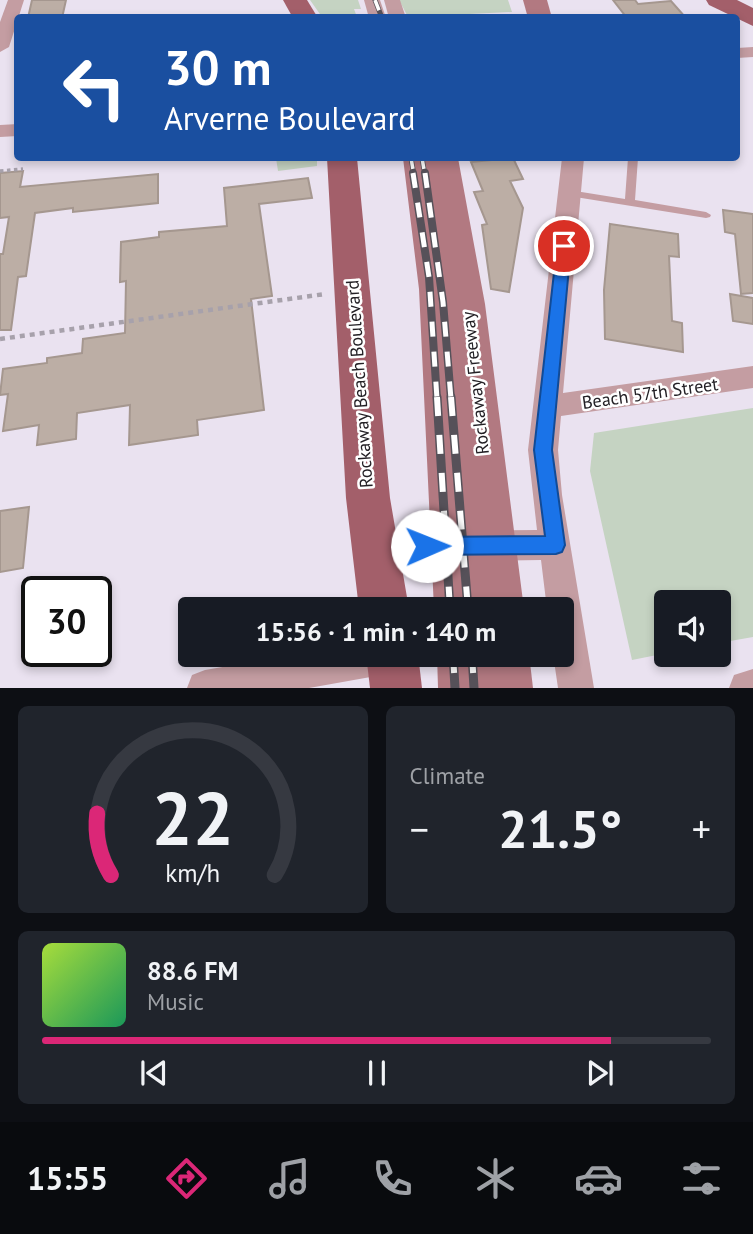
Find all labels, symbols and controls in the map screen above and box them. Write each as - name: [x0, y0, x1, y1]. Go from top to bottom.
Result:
- text: 30 m: [164, 35, 271, 99]
- icon: left: [49, 42, 140, 133]
- text: Arverne Boulevard: [164, 97, 416, 139]
- pin: [534, 216, 594, 276]
- icon: arrive: [545, 227, 583, 265]
- street label: Rockaway Beach Boulevard: [340, 279, 378, 489]
- street label: Rockaway Freeway: [456, 310, 494, 456]
- street label: Beach 57th Street: [580, 372, 720, 414]
- position arrow: [390, 509, 464, 583]
- speed limit sign: 30: [21, 576, 112, 667]
- map controls: [654, 590, 731, 667]
- button: sound: [654, 590, 731, 667]
- text: 15:56 · 1 min · 140 m: [256, 615, 496, 648]
- text: Climate: [410, 761, 485, 790]
- text: 22: [151, 772, 234, 866]
- text: 21.5°: [498, 795, 622, 862]
- text: −: [410, 804, 429, 853]
- text: +: [692, 804, 711, 853]
- text: km/h: [165, 857, 220, 889]
- text: 88.6 FM: [147, 954, 238, 987]
- text: Music: [147, 987, 204, 1016]
- icon: previous: [135, 1054, 173, 1092]
- icon: pause: [358, 1054, 396, 1092]
- icon: next: [581, 1054, 619, 1092]
- icon: directions: [162, 1154, 211, 1203]
- icon: music: [265, 1154, 314, 1203]
- icon: phone: [368, 1154, 417, 1203]
- icon: climate: [471, 1154, 520, 1203]
- icon: car: [574, 1154, 623, 1203]
- icon: filters: [677, 1154, 726, 1203]
- text: 15:55: [27, 1157, 108, 1199]

